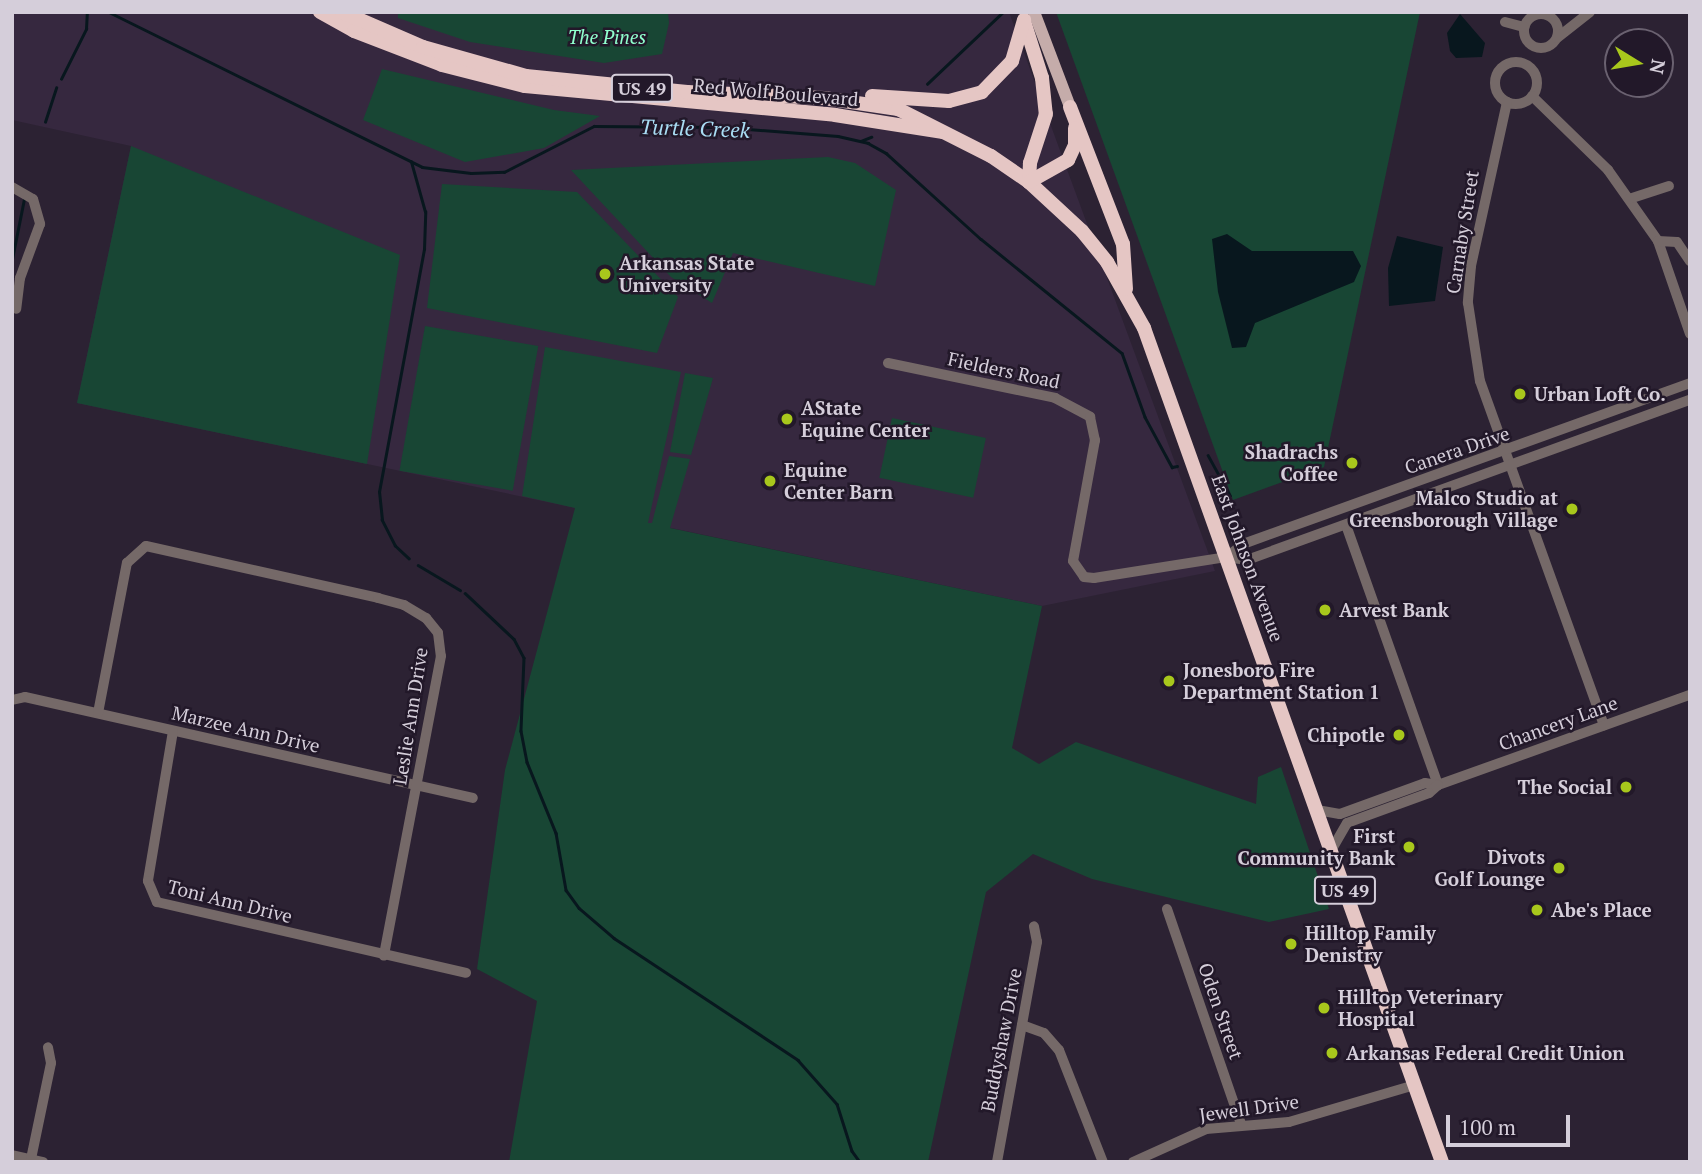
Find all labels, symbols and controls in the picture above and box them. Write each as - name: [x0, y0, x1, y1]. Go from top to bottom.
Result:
- park label: The Pines: [568, 26, 646, 48]
- north arrow: [1604, 28, 1674, 98]
- text: N: [1644, 57, 1672, 76]
- street label: Red Wolf Boulevard: [693, 73, 859, 111]
- road number: US 49: [610, 74, 674, 102]
- water label: Turtle Creek: [640, 113, 750, 143]
- street label: Carnaby Street: [1441, 169, 1483, 295]
- place label: Arkansas State University: [619, 252, 754, 296]
- marker: Arkansas State University: [597, 266, 613, 282]
- street label: Fielders Road: [946, 347, 1062, 393]
- place label: Urban Loft Co.: [1534, 383, 1666, 405]
- marker: Urban Loft Co.: [1512, 386, 1528, 402]
- place label: AState Equine Center: [801, 397, 930, 441]
- marker: AState Equine Center: [779, 411, 795, 427]
- street label: Canera Drive: [1402, 421, 1512, 479]
- place label: Shadrachs Coffee: [1245, 441, 1338, 485]
- marker: Shadrachs Coffee: [1344, 455, 1360, 471]
- place label: Equine Center Barn: [784, 459, 893, 503]
- street label: East Johnson Avenue: [1207, 471, 1289, 645]
- marker: Equine Center Barn: [762, 473, 778, 489]
- place label: Malco Studio at Greensborough Village: [1349, 487, 1558, 531]
- marker: Malco Studio at Greensborough Village: [1564, 501, 1580, 517]
- place label: Arvest Bank: [1339, 599, 1449, 621]
- marker: Arvest Bank: [1317, 602, 1333, 618]
- street label: Leslie Ann Drive: [388, 645, 432, 787]
- place label: Jonesboro Fire Department Station 1: [1183, 659, 1380, 703]
- marker: Jonesboro Fire Department Station 1: [1161, 673, 1177, 689]
- street label: Chancery Lane: [1495, 691, 1621, 755]
- street label: Marzee Ann Drive: [170, 701, 322, 757]
- place label: Chipotle: [1307, 724, 1385, 746]
- marker: Chipotle: [1391, 727, 1407, 743]
- place label: The Social: [1518, 776, 1612, 798]
- marker: The Social: [1618, 779, 1634, 795]
- place label: First Community Bank: [1237, 825, 1395, 869]
- marker: First Community Bank: [1401, 839, 1417, 855]
- place label: Divots Golf Lounge: [1434, 846, 1545, 890]
- marker: Divots Golf Lounge: [1551, 860, 1567, 876]
- street label: Toni Ann Drive: [165, 874, 295, 928]
- road number: US 49: [1314, 876, 1376, 904]
- place label: Abe's Place: [1551, 899, 1652, 921]
- marker: Abe's Place: [1529, 902, 1545, 918]
- place label: Hilltop Family Denistry: [1305, 922, 1436, 966]
- marker: Hilltop Family Denistry: [1283, 936, 1299, 952]
- street label: Oden Street: [1194, 960, 1248, 1062]
- street label: Buddyshaw Drive: [976, 966, 1026, 1114]
- place label: Hilltop Veterinary Hospital: [1338, 986, 1503, 1030]
- marker: Hilltop Veterinary Hospital: [1316, 1000, 1332, 1016]
- place label: Arkansas Federal Credit Union: [1346, 1042, 1625, 1064]
- marker: Arkansas Federal Credit Union: [1324, 1045, 1340, 1061]
- street label: Jewell Drive: [1198, 1090, 1300, 1126]
- scale bar: [1450, 1100, 1574, 1144]
- text: 100 m: [1459, 1113, 1516, 1141]

